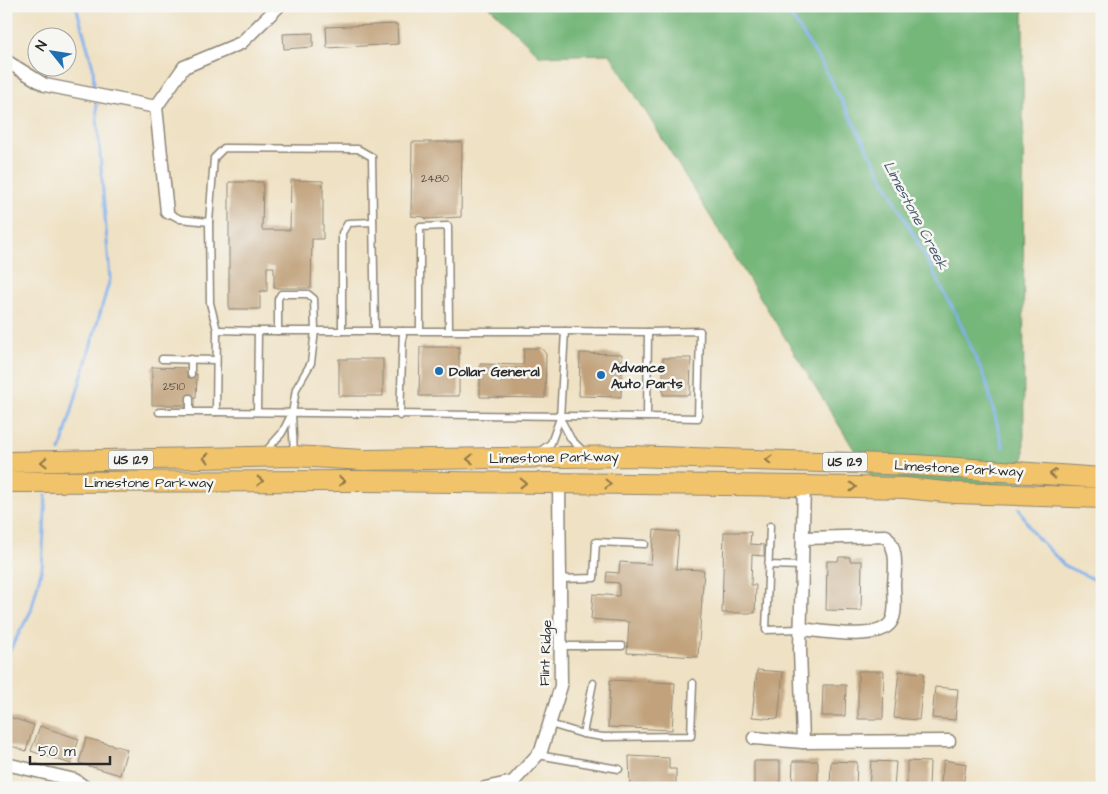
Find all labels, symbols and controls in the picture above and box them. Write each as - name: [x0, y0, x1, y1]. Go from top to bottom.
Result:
- north arrow: [28, 28, 78, 78]
- text: N: [31, 37, 53, 55]
- water label: Limestone Creek: [878, 157, 953, 274]
- house number: 2480: [421, 171, 449, 186]
- place label: Advance Auto Parts: [611, 358, 683, 394]
- place label: Dollar General: [449, 362, 540, 382]
- marker: Dollar General: [433, 365, 445, 377]
- marker: Advance Auto Parts: [595, 369, 607, 381]
- house number: 2510: [163, 379, 185, 394]
- street label: Limestone Parkway: [489, 447, 619, 469]
- road number: US 129: [108, 450, 154, 470]
- road number: US 129: [822, 452, 868, 472]
- one-way arrow: [202, 453, 210, 463]
- one-way arrow: [465, 454, 473, 464]
- one-way arrow: [764, 455, 772, 465]
- one-way arrow: [40, 456, 48, 467]
- street label: Limestone Parkway: [894, 456, 1024, 482]
- one-way arrow: [1049, 468, 1057, 479]
- street label: Limestone Parkway: [84, 473, 214, 493]
- one-way arrow: [256, 476, 264, 486]
- one-way arrow: [338, 476, 346, 486]
- one-way arrow: [519, 478, 527, 488]
- one-way arrow: [604, 479, 612, 489]
- one-way arrow: [850, 482, 857, 492]
- street label: Flint Ridge: [535, 619, 557, 687]
- scale bar: [30, 734, 110, 766]
- text: 50 m: [38, 741, 76, 762]

